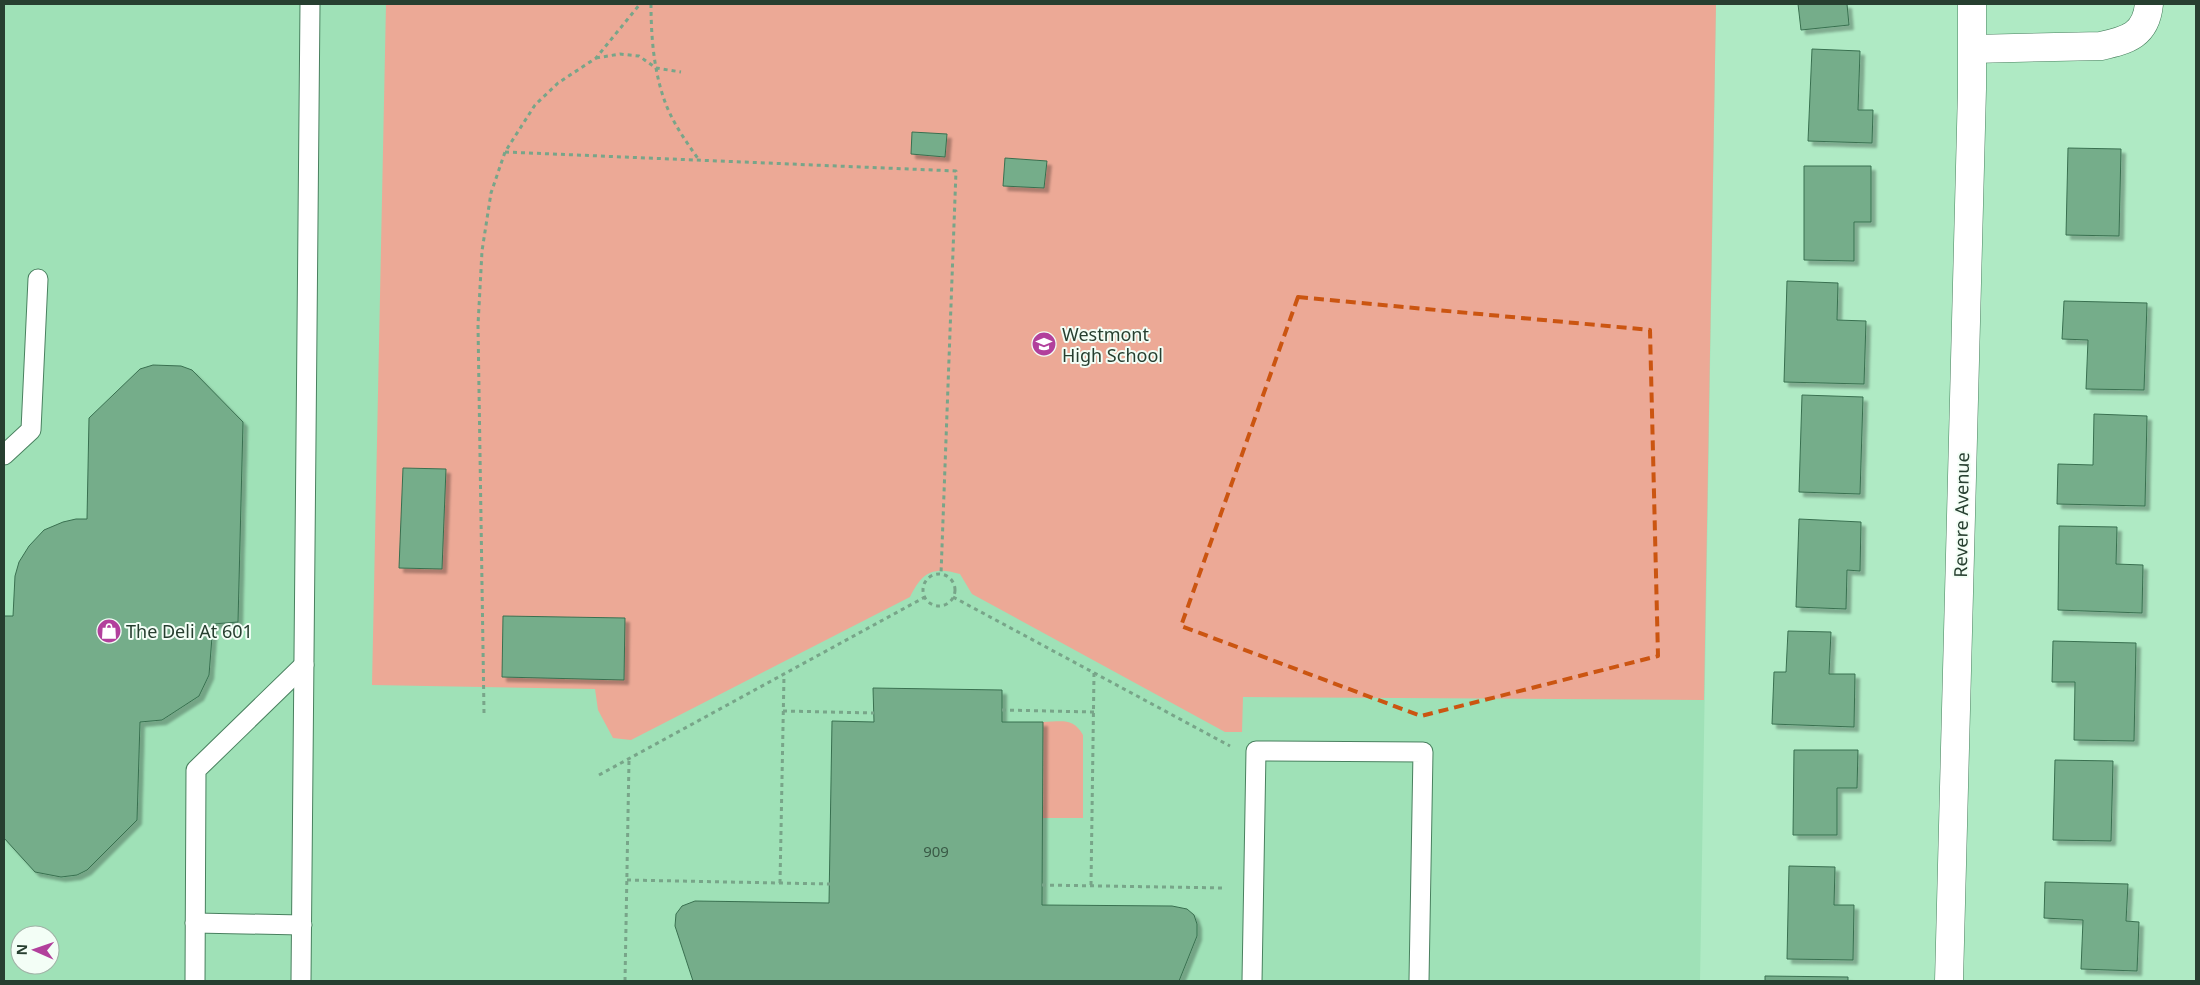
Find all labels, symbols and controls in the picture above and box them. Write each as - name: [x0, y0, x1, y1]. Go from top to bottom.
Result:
- place label: Westmont High School: [1062, 322, 1163, 367]
- school or university icon: Westmont High School: [1031, 331, 1057, 357]
- street label: Revere Avenue: [1948, 452, 1974, 578]
- shop icon: The Deli At 601: [96, 618, 122, 644]
- place label: The Deli At 601: [126, 619, 253, 643]
- house number: 909: [923, 841, 949, 861]
- north arrow: [10, 925, 60, 975]
- text: N: [12, 944, 31, 956]

